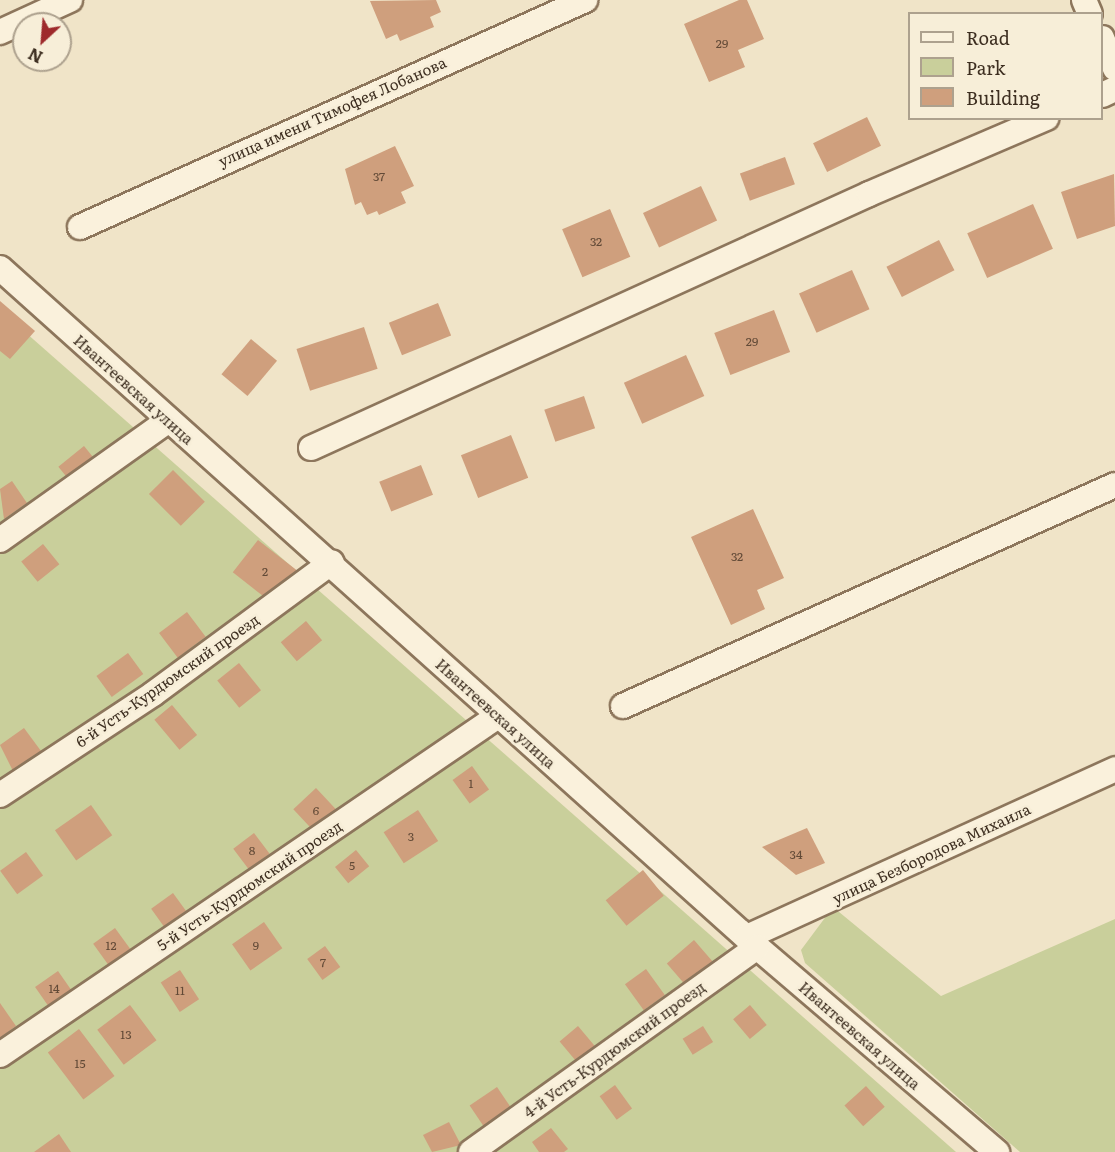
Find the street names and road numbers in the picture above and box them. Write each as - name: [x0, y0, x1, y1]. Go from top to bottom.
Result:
- street label: улица имени Тимофея Лобанова: [215, 52, 449, 170]
- street label: Ивантеевская улица: [70, 331, 198, 447]
- street label: 6-й Усть-Курдюмский проезд: [72, 610, 262, 750]
- street label: Ивантеевская улица: [432, 655, 560, 771]
- street label: улица Безбородова Михаила: [829, 799, 1033, 907]
- street label: 5-й Усть-Курдюмский проезд: [153, 816, 345, 954]
- street label: 4-й Усть-Курдюмский проезд: [520, 977, 708, 1121]
- street label: Ивантеевская улица: [796, 977, 924, 1093]

